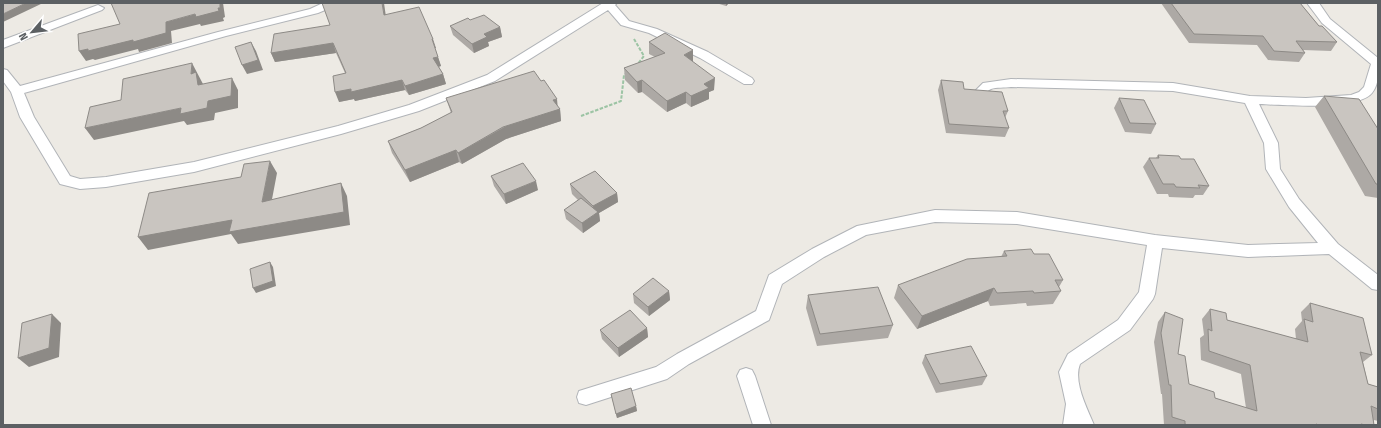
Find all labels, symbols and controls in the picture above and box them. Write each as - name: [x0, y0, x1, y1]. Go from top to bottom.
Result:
- north arrow: [12, 12, 52, 52]
- text: N: [16, 30, 31, 42]

